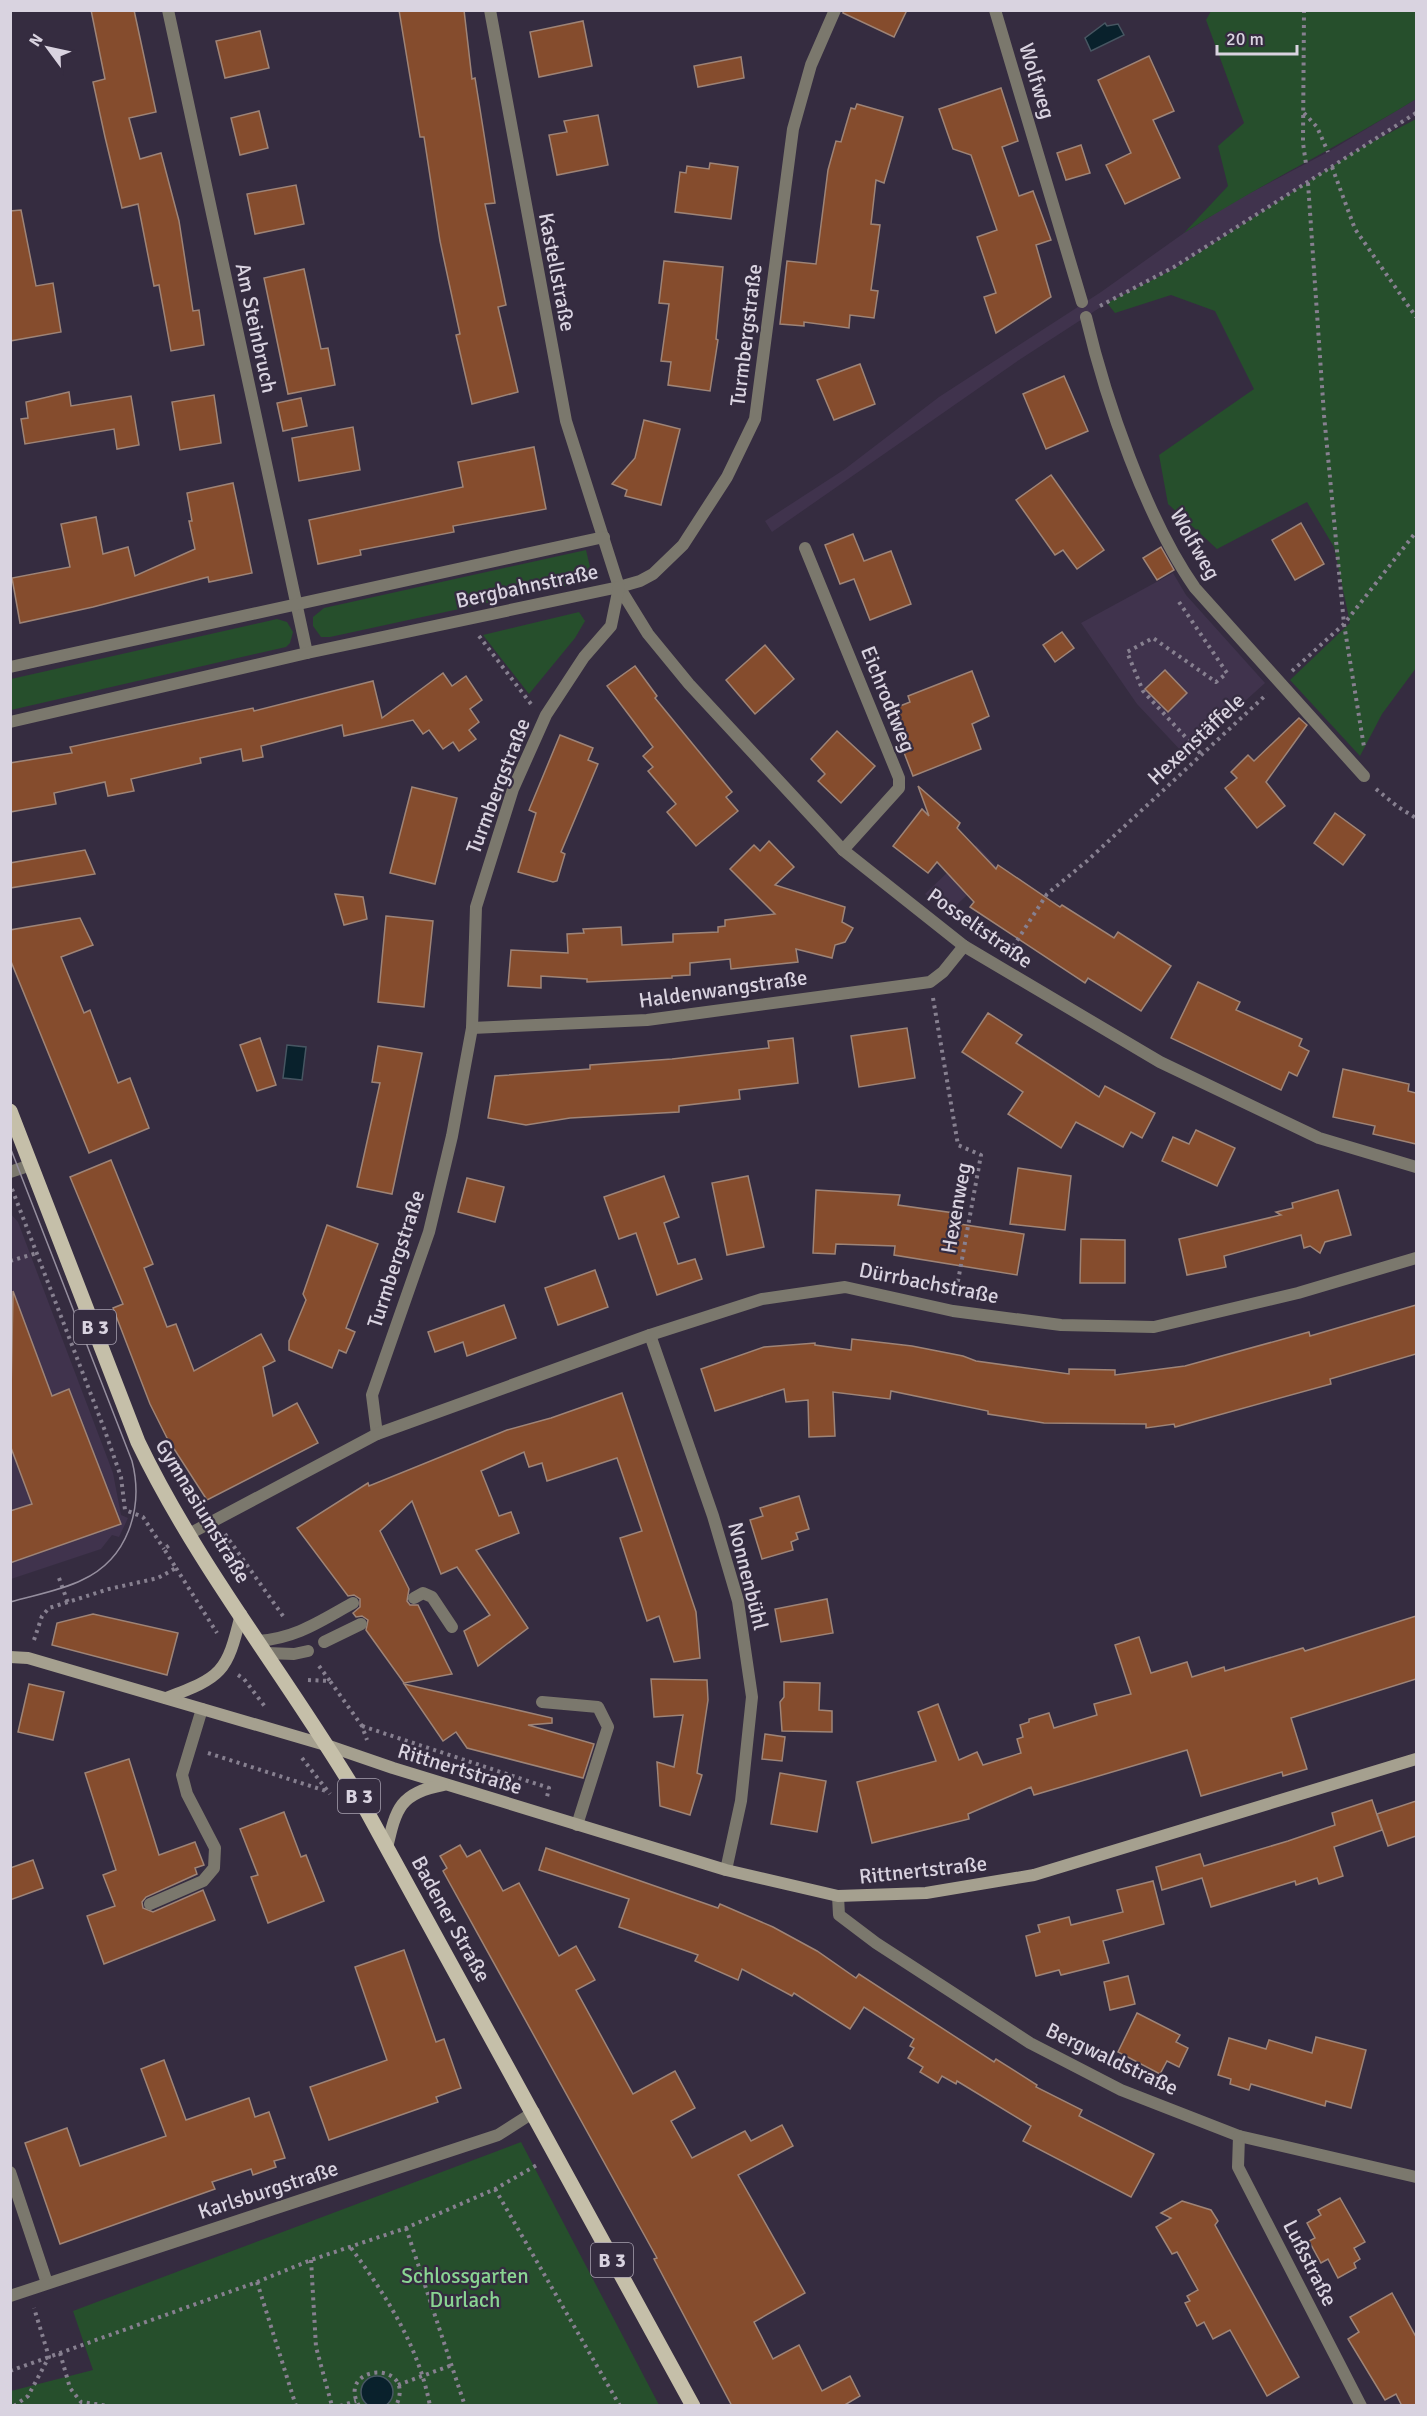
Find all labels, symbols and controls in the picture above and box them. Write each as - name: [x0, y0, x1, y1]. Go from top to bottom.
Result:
- north arrow: [18, 18, 78, 78]
- scale bar: [1217, 18, 1296, 56]
- text: 20 m: [1226, 28, 1264, 50]
- text: N: [25, 30, 48, 50]
- street label: Wolfweg: [1013, 40, 1061, 122]
- street label: Kastellstraße: [533, 210, 581, 334]
- street label: Am Steinbruch: [230, 261, 282, 395]
- street label: Turmbergstraße: [724, 262, 768, 408]
- street label: Wolfweg: [1164, 504, 1226, 584]
- street label: Bergbahnstraße: [453, 558, 601, 614]
- street label: Eichrodtweg: [855, 642, 921, 756]
- street label: Hexenstäffele: [1142, 687, 1250, 791]
- street label: Turmbergstraße: [460, 714, 536, 858]
- street label: Posseltstraße: [922, 882, 1038, 974]
- street label: Haldenwangstraße: [637, 964, 809, 1014]
- street label: Hexenweg: [935, 1160, 977, 1256]
- street label: Turmbergstraße: [362, 1187, 430, 1331]
- street label: Dürrbachstraße: [857, 1257, 1001, 1309]
- road number: B 3: [74, 1310, 116, 1344]
- street label: Gymnasiumstraße: [150, 1434, 256, 1588]
- street label: Nonnenbühl: [722, 1519, 774, 1633]
- street label: Rittnertstraße: [395, 1738, 525, 1800]
- road number: B 3: [338, 1779, 380, 1813]
- street label: Rittnertstraße: [858, 1850, 988, 1890]
- street label: Badener Straße: [406, 1851, 496, 1987]
- street label: Bergwaldstraße: [1042, 2017, 1182, 2101]
- street label: Karlsburgstraße: [195, 2155, 341, 2225]
- street label: Lußstraße: [1277, 2215, 1343, 2311]
- road number: B 3: [591, 2243, 633, 2277]
- park label: Schlossgarten Durlach: [401, 2263, 529, 2313]

